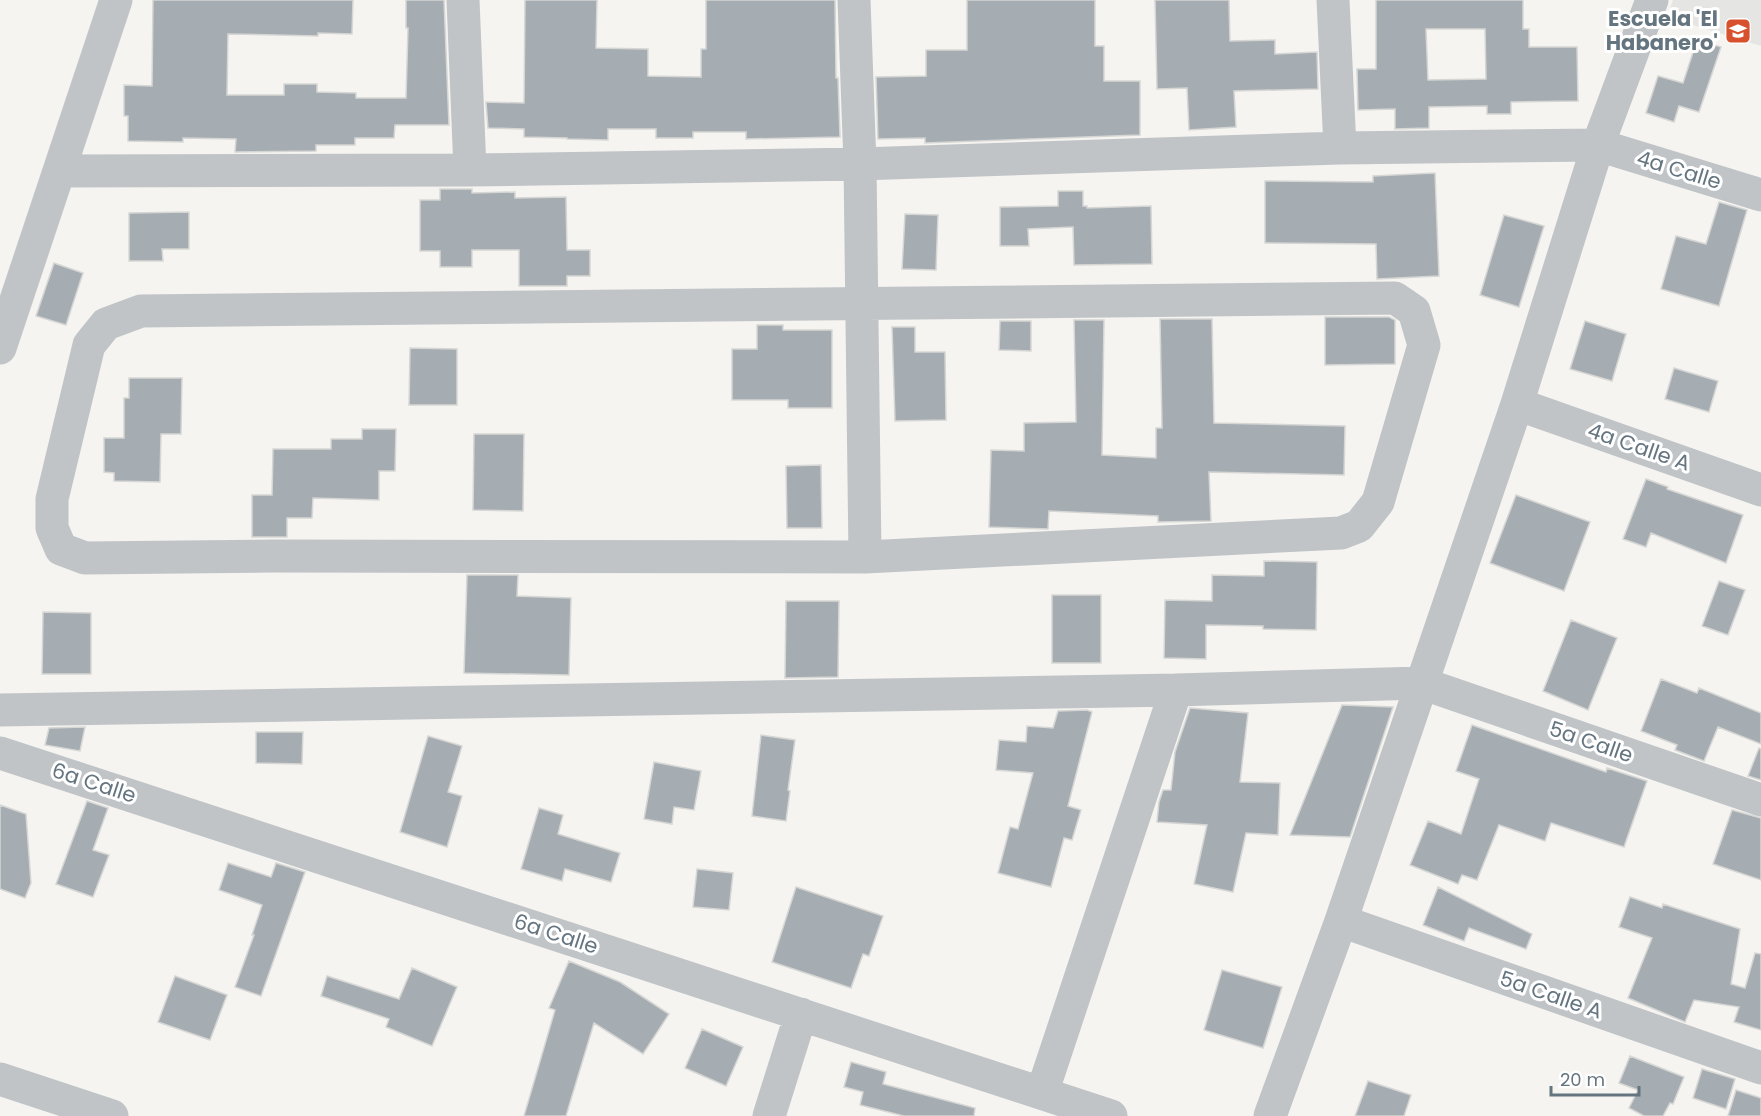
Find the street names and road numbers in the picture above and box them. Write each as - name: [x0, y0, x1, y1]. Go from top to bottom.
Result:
- street label: 4a Calle: [1633, 143, 1725, 196]
- street label: 4a Calle A: [1584, 415, 1694, 478]
- street label: 5a Calle: [1545, 714, 1637, 769]
- street label: 6a Calle: [48, 755, 140, 810]
- street label: 6a Calle: [510, 906, 602, 961]
- street label: 5a Calle A: [1496, 963, 1606, 1026]

